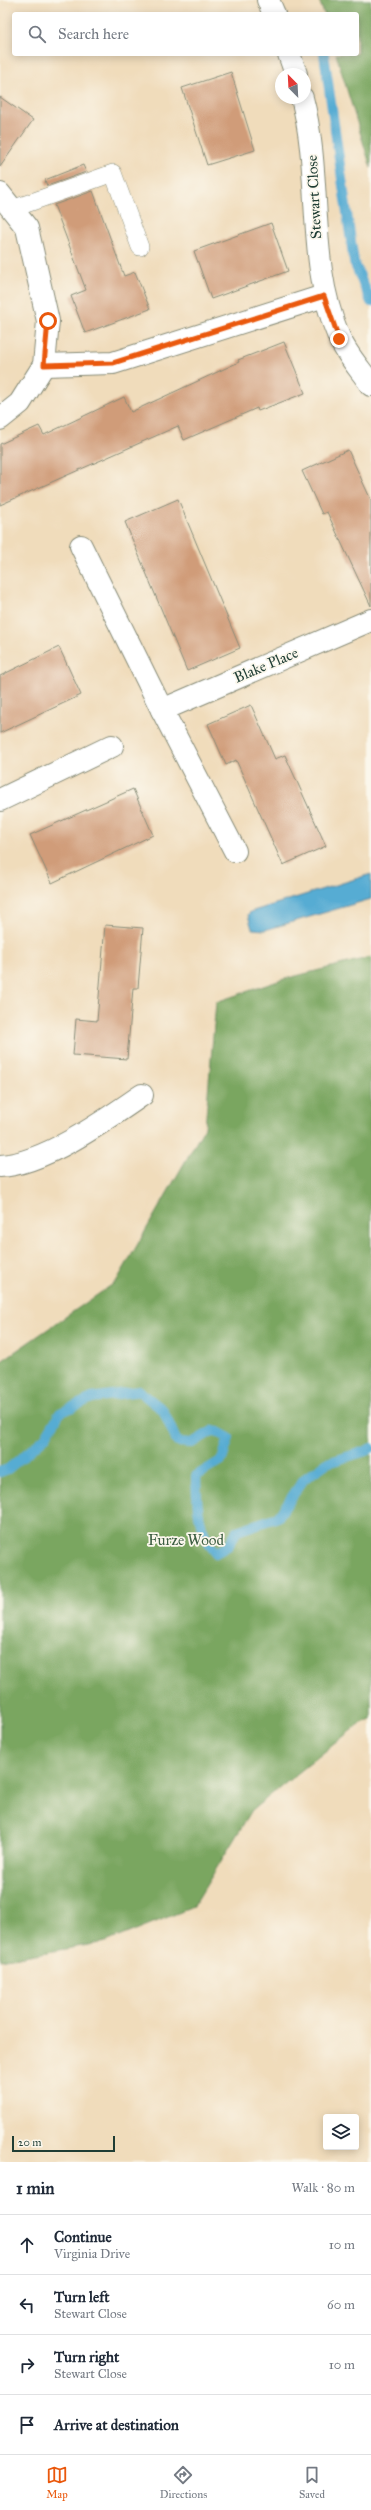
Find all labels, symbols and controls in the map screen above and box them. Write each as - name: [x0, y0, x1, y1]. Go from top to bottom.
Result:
- search box: [12, 12, 359, 56]
- icon: search: [26, 23, 48, 45]
- text: Search here: [58, 25, 129, 43]
- north arrow: [275, 68, 311, 104]
- street label: Stewart Close: [303, 155, 325, 239]
- route start: [39, 312, 57, 330]
- route end: [330, 330, 348, 348]
- street label: Blake Place: [231, 643, 301, 687]
- park label: Furze Wood: [148, 1531, 225, 1549]
- map controls: [323, 2114, 359, 2150]
- button: layers: [323, 2114, 359, 2150]
- scale bar: [12, 2134, 115, 2153]
- text: 20 m: [18, 2136, 41, 2149]
- text: 1 min: [16, 2178, 55, 2199]
- text: Walk · 80 m: [292, 2180, 355, 2196]
- text: Continue: [54, 2228, 112, 2246]
- icon: ahead: [16, 2234, 38, 2256]
- text: 10 m: [329, 2237, 355, 2253]
- text: Virginia Drive: [54, 2246, 130, 2262]
- text: Turn left: [54, 2288, 110, 2306]
- icon: left: [16, 2294, 38, 2316]
- text: 60 m: [327, 2297, 355, 2313]
- text: Stewart Close: [54, 2306, 127, 2322]
- text: Turn right: [54, 2348, 119, 2366]
- icon: right: [16, 2354, 38, 2376]
- text: 10 m: [329, 2357, 355, 2373]
- text: Stewart Close: [54, 2366, 127, 2382]
- icon: arrive: [16, 2414, 38, 2436]
- text: Arrive at destination: [54, 2416, 179, 2434]
- tab: Map: [46, 2464, 68, 2501]
- tab: Directions: [160, 2464, 207, 2501]
- tab: Saved: [299, 2464, 325, 2501]

